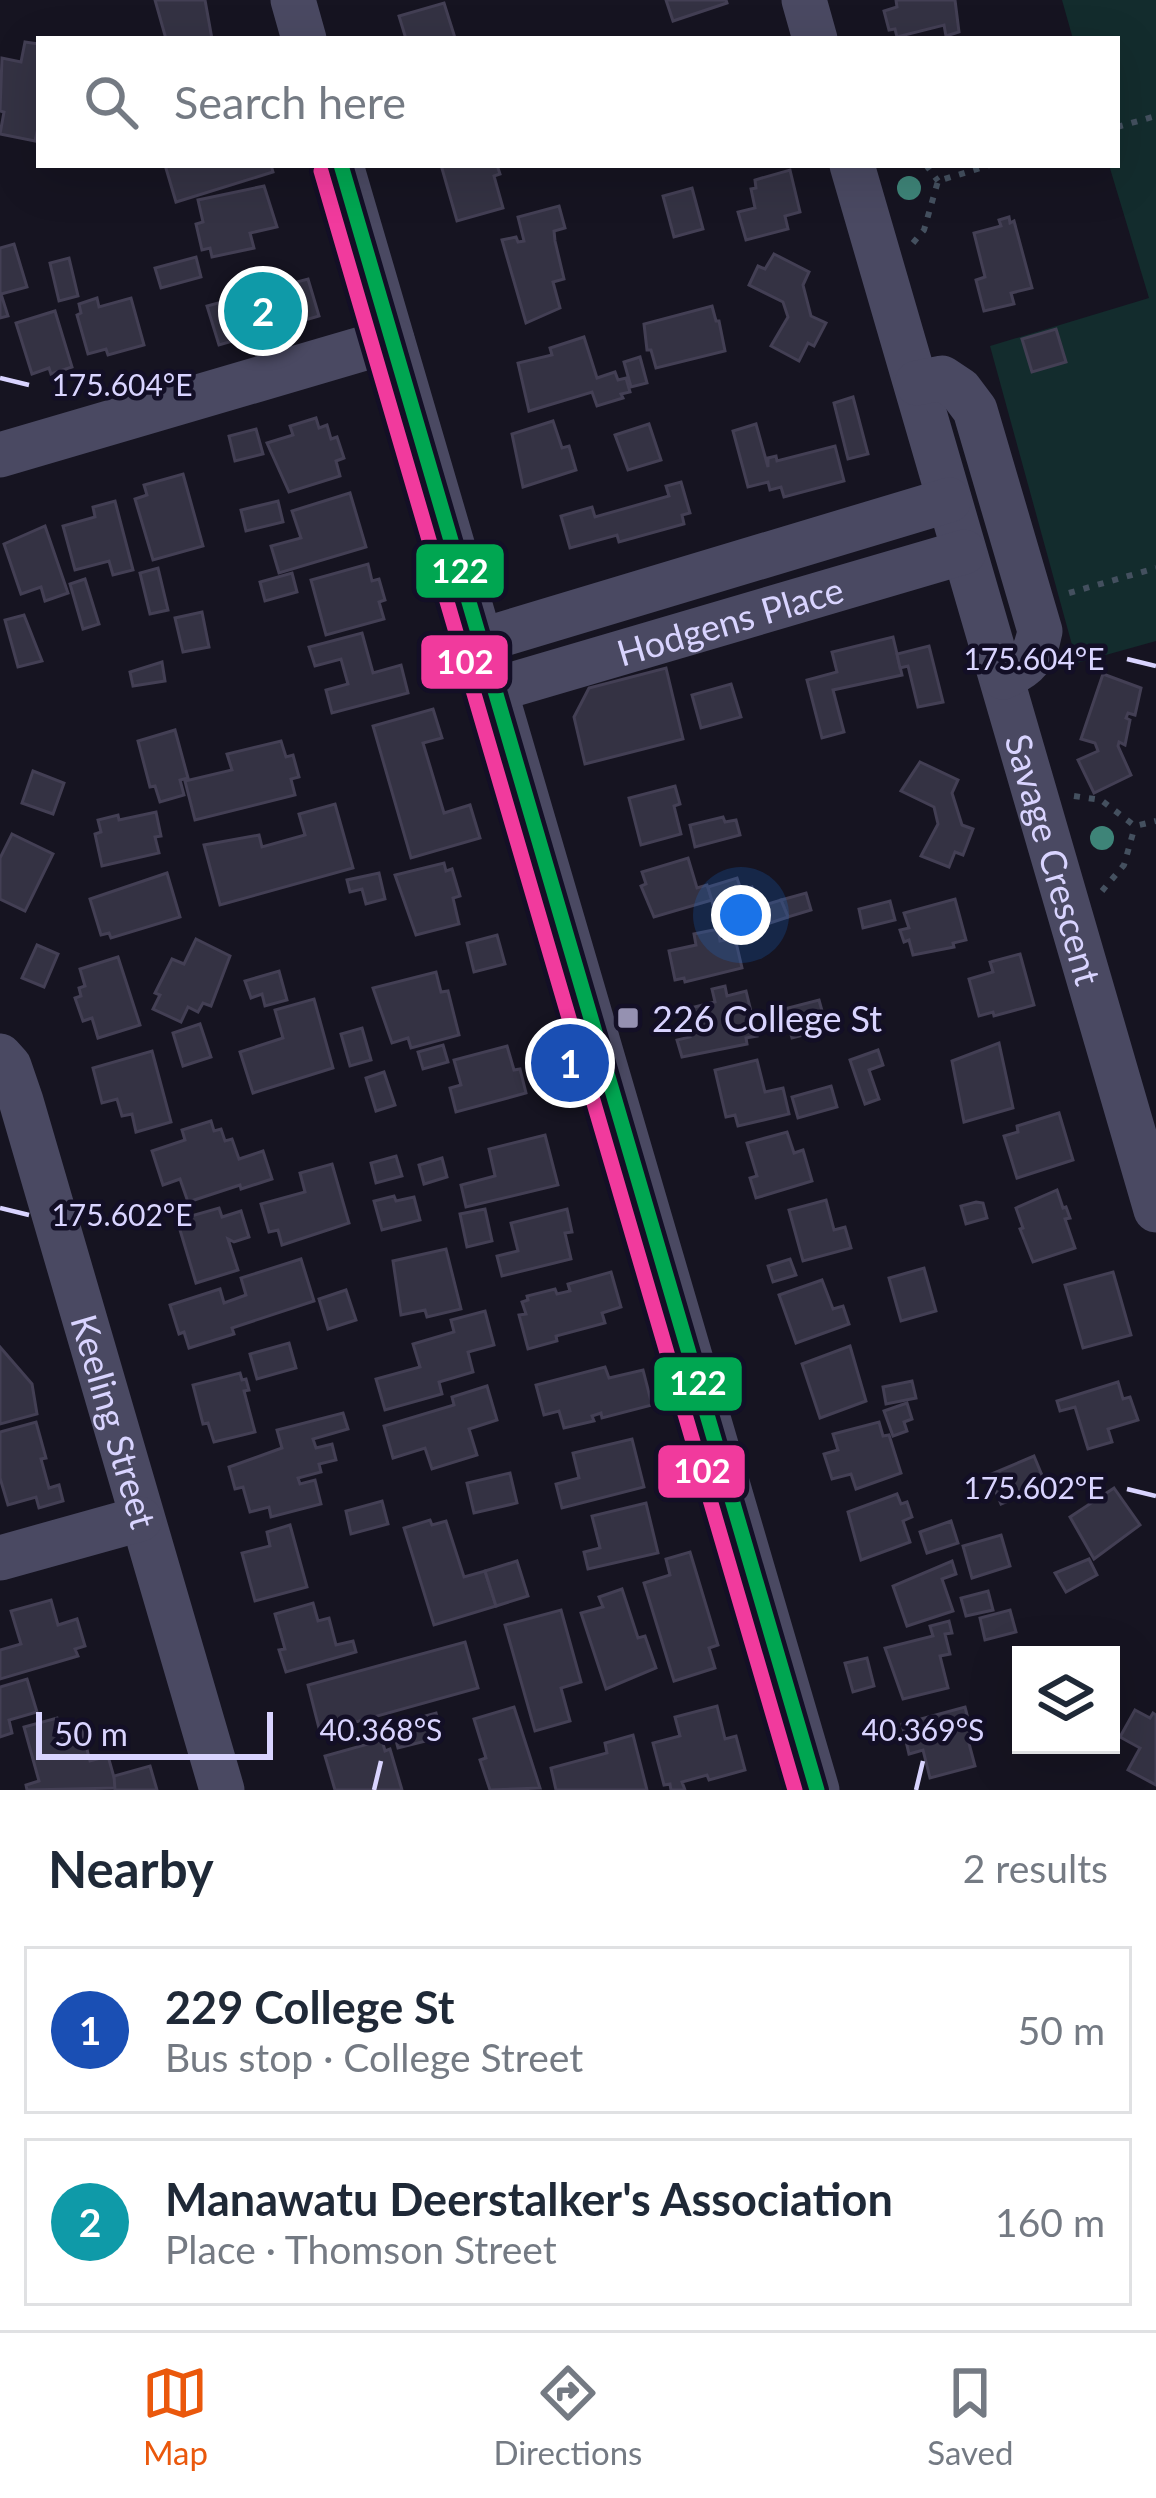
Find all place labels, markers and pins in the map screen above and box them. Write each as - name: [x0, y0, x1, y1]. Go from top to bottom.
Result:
- pin: 2: [224, 266, 302, 356]
- place label: 226 College St: [652, 996, 882, 1040]
- marker: 226 College St: [615, 1005, 641, 1031]
- pin: 1: [531, 1018, 609, 1108]

